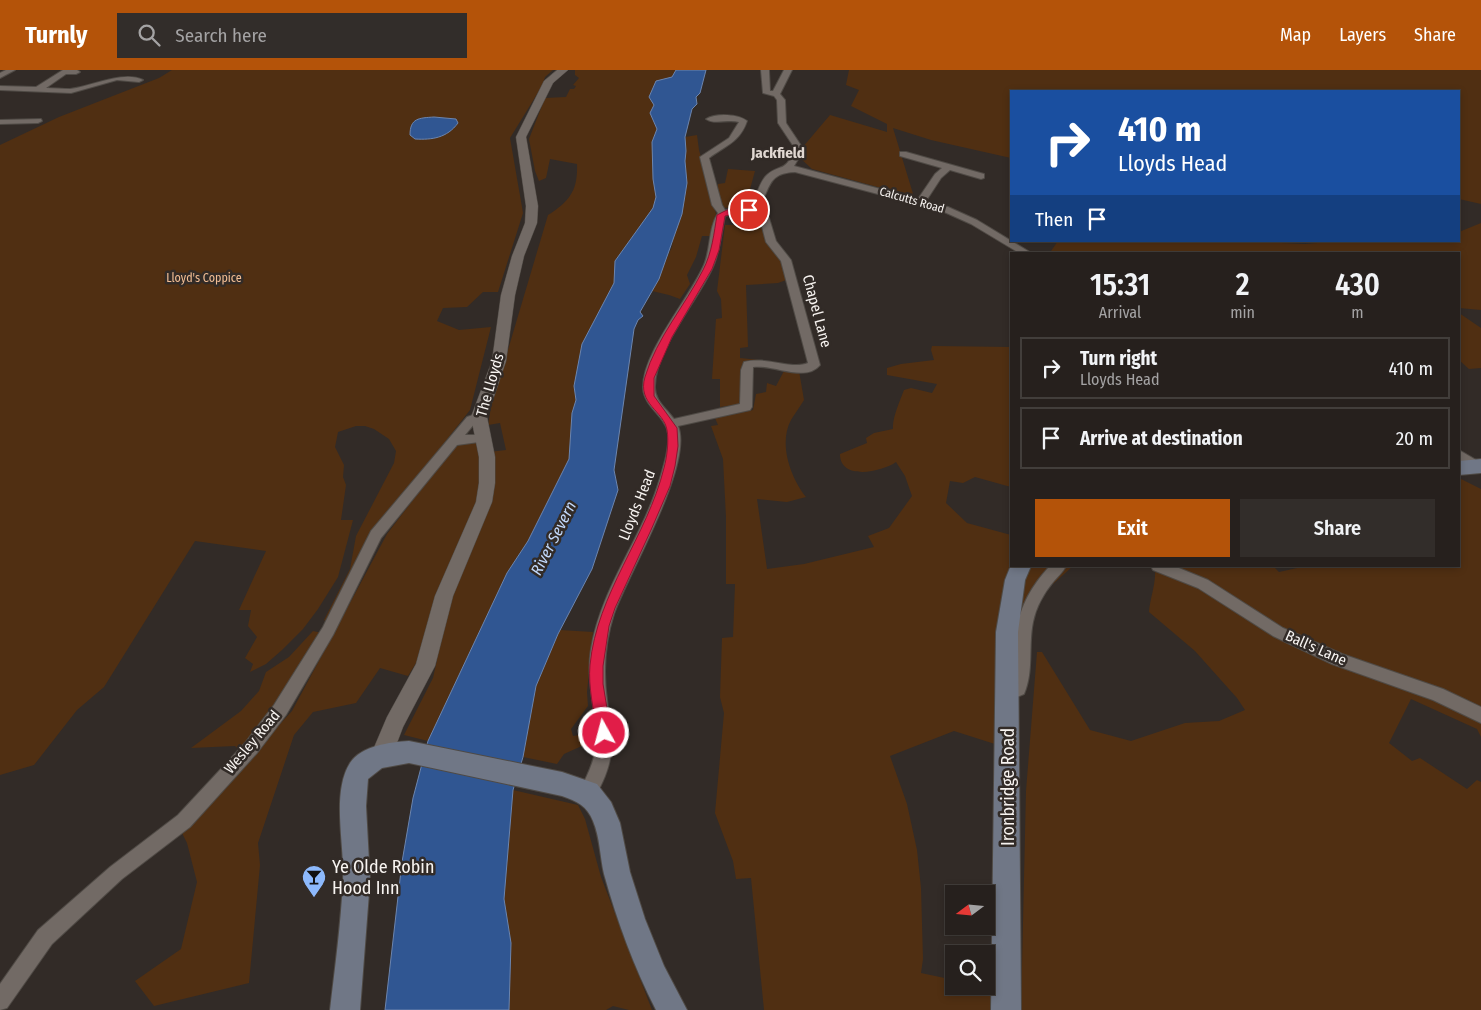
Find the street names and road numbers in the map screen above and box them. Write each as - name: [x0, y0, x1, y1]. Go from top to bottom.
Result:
- street label: Calcutts Road: [878, 184, 946, 216]
- street label: Chapel Lane: [799, 273, 835, 349]
- street label: The Lloyds: [472, 351, 508, 419]
- street label: Lloyds Head: [615, 467, 659, 543]
- street label: Ball's Lane: [1283, 627, 1349, 669]
- street label: Wesley Road: [220, 707, 284, 777]
- street label: Ironbridge Road: [997, 728, 1019, 846]

